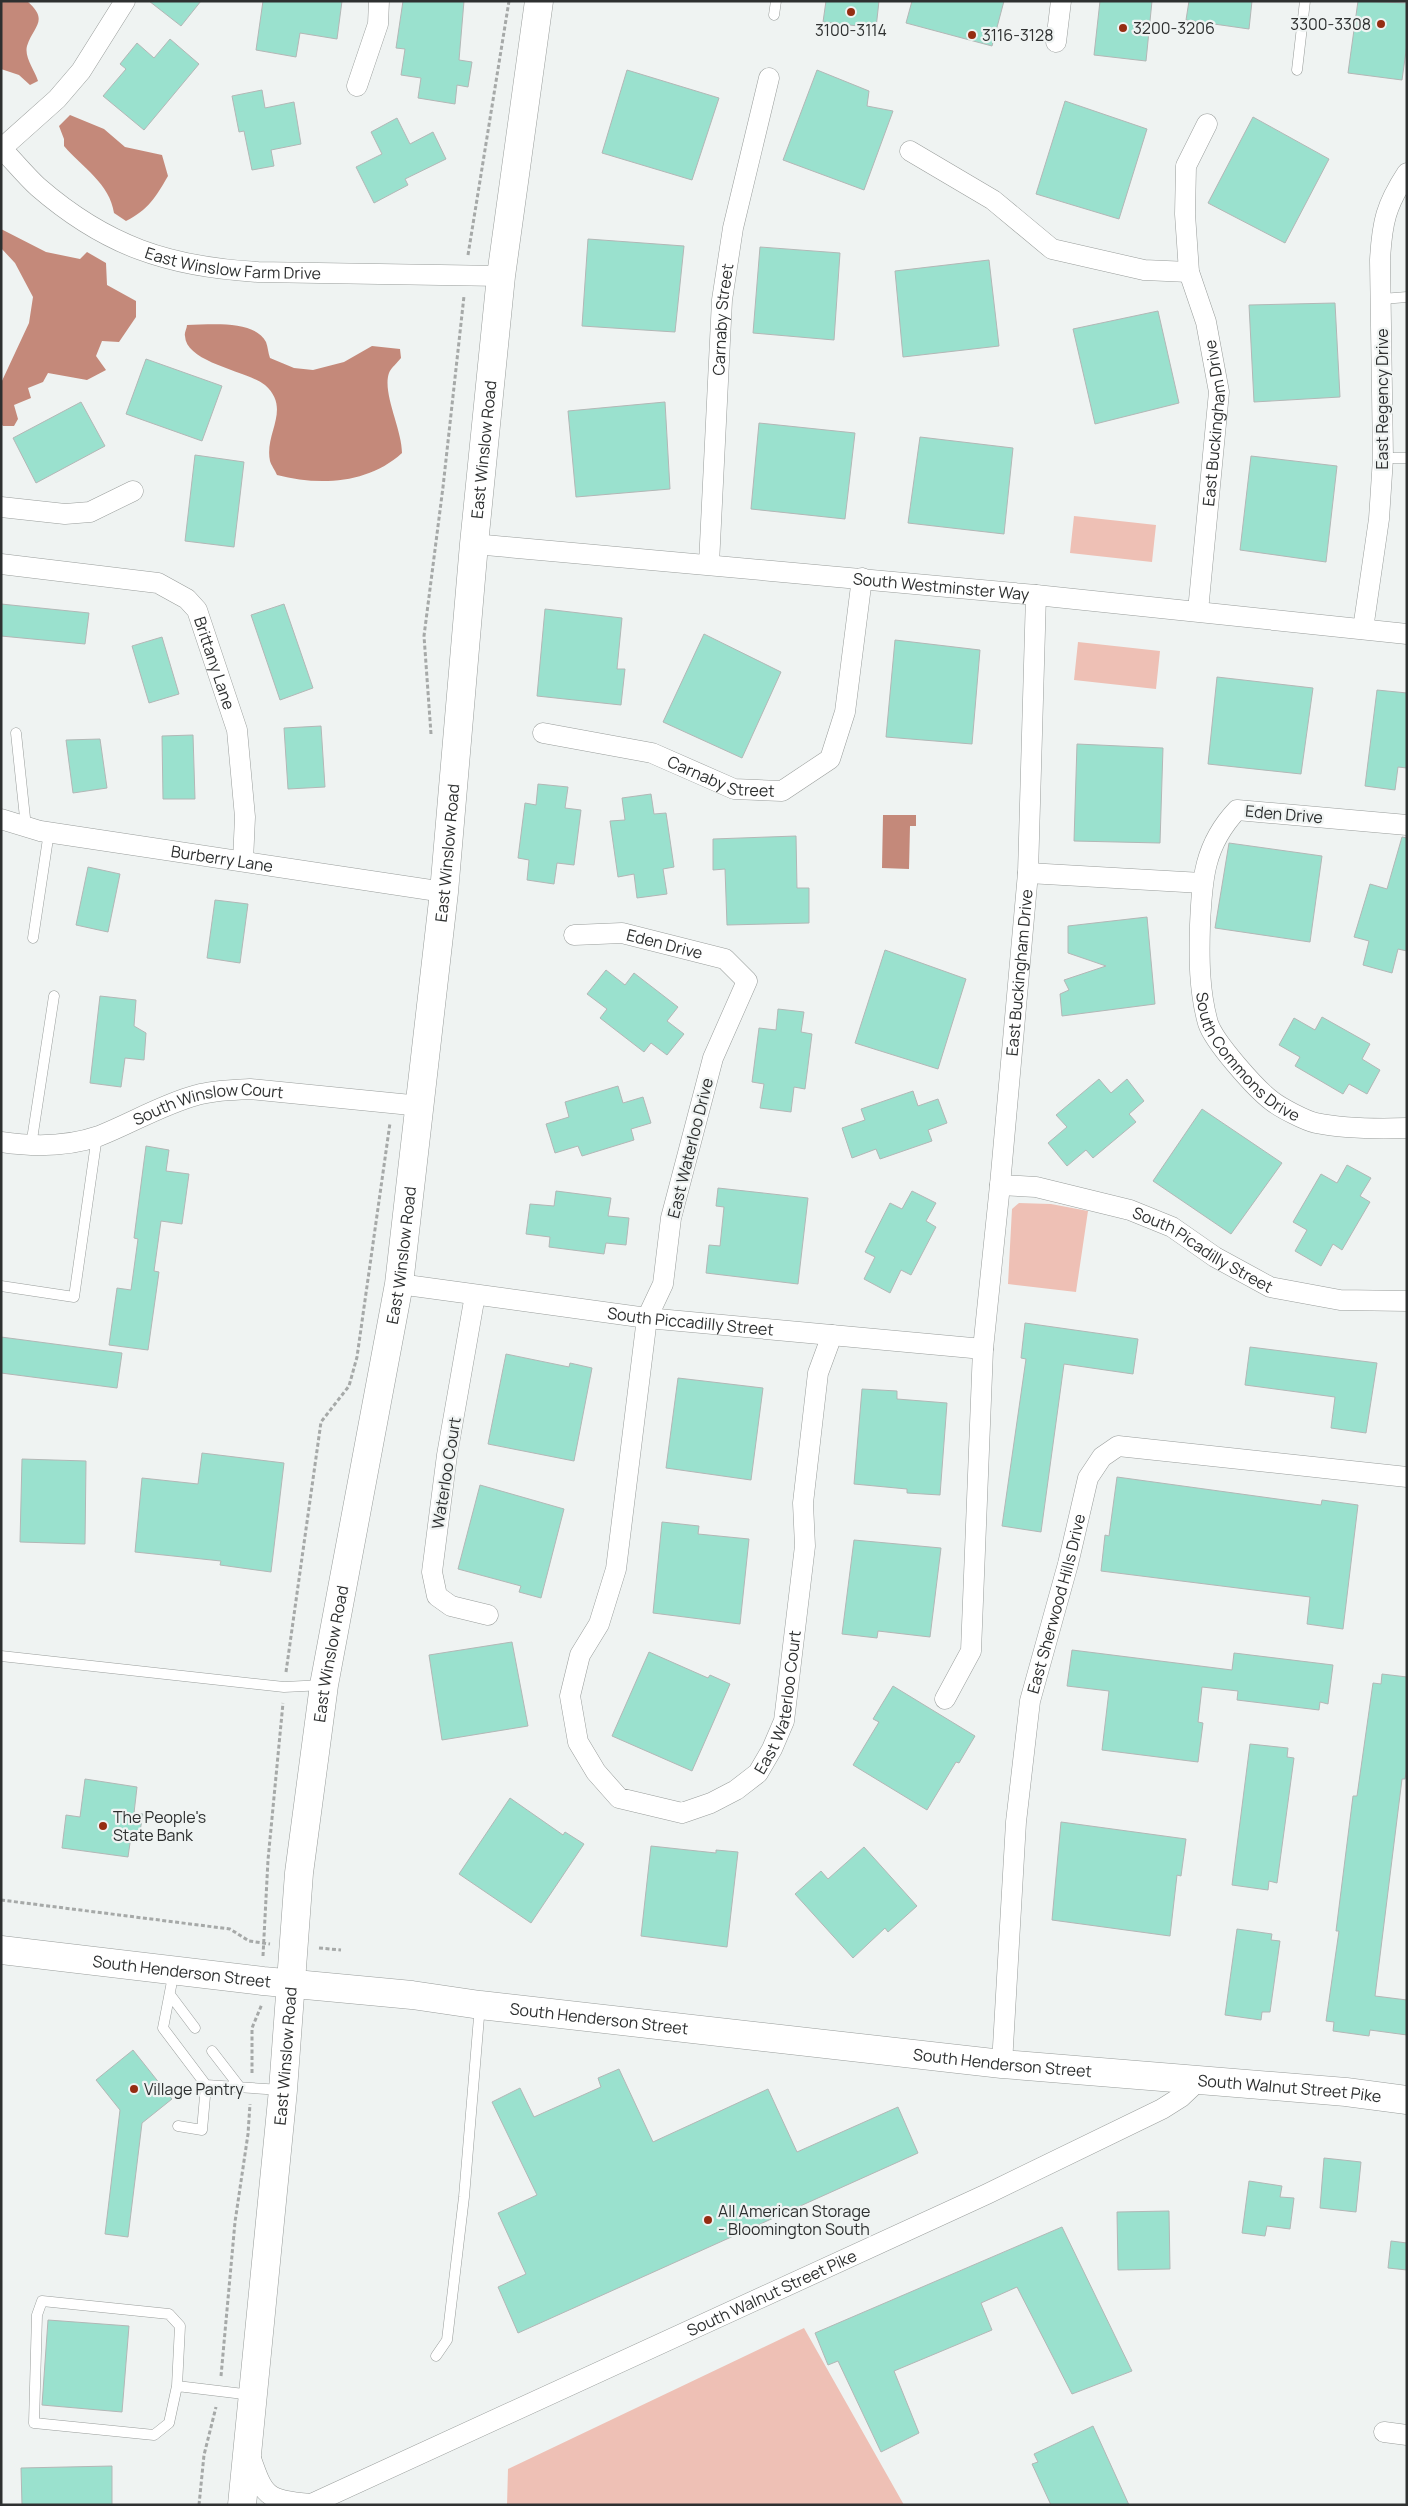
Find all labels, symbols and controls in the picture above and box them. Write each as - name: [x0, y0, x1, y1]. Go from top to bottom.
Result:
- marker: 3100-3114: [845, 6, 857, 18]
- place label: 3300-3308: [1290, 13, 1371, 35]
- place label: 3200-3206: [1133, 17, 1215, 39]
- marker: 3300-3308: [1375, 18, 1387, 30]
- place label: 3100-3114: [815, 19, 887, 41]
- marker: 3200-3206: [1117, 22, 1129, 34]
- place label: 3116-3128: [982, 24, 1053, 46]
- marker: 3116-3128: [966, 29, 978, 41]
- street label: East Winslow Farm Drive: [142, 241, 321, 284]
- street label: Carnaby Street: [707, 262, 738, 376]
- street label: East Regency Drive: [1371, 328, 1393, 470]
- street label: East Buckingham Drive: [1197, 338, 1230, 507]
- street label: East Winslow Road: [466, 379, 501, 520]
- street label: South Westminster Way: [852, 567, 1031, 605]
- street label: Brittany Lane: [189, 614, 240, 712]
- street label: Carnaby Street: [664, 750, 775, 802]
- street label: East Winslow Road: [430, 783, 464, 923]
- street label: Eden Drive: [1244, 800, 1324, 828]
- street label: Burberry Lane: [170, 840, 275, 877]
- street label: East Buckingham Drive: [1001, 888, 1038, 1057]
- street label: Eden Drive: [624, 924, 705, 964]
- street label: South Commons Drive: [1191, 991, 1304, 1126]
- street label: East Waterloo Drive: [662, 1076, 718, 1220]
- street label: South Winslow Court: [129, 1078, 285, 1130]
- street label: East Winslow Road: [381, 1185, 421, 1326]
- street label: South Picadilly Street: [1129, 1201, 1277, 1298]
- street label: South Piccadilly Street: [606, 1302, 775, 1341]
- street label: Waterloo Court: [426, 1416, 466, 1530]
- street label: East Sherwood Hills Drive: [1022, 1512, 1090, 1696]
- street label: East Winslow Road: [308, 1584, 353, 1724]
- street label: East Waterloo Court: [749, 1629, 806, 1778]
- place label: The People's State Bank: [113, 1806, 206, 1846]
- marker: The People's State Bank: [97, 1820, 109, 1832]
- street label: South Henderson Street: [91, 1950, 272, 1993]
- street label: East Winslow Road: [269, 1986, 302, 2126]
- street label: South Henderson Street: [509, 1997, 689, 2039]
- street label: South Henderson Street: [912, 2043, 1093, 2082]
- street label: South Walnut Street Pike: [1197, 2069, 1383, 2108]
- place label: Village Pantry: [144, 2078, 244, 2100]
- marker: Village Pantry: [128, 2083, 140, 2095]
- place label: All American Storage - Bloomington South: [718, 2200, 870, 2240]
- marker: All American Storage - Bloomington South: [702, 2214, 714, 2226]
- street label: South Walnut Street Pike: [683, 2244, 860, 2341]

